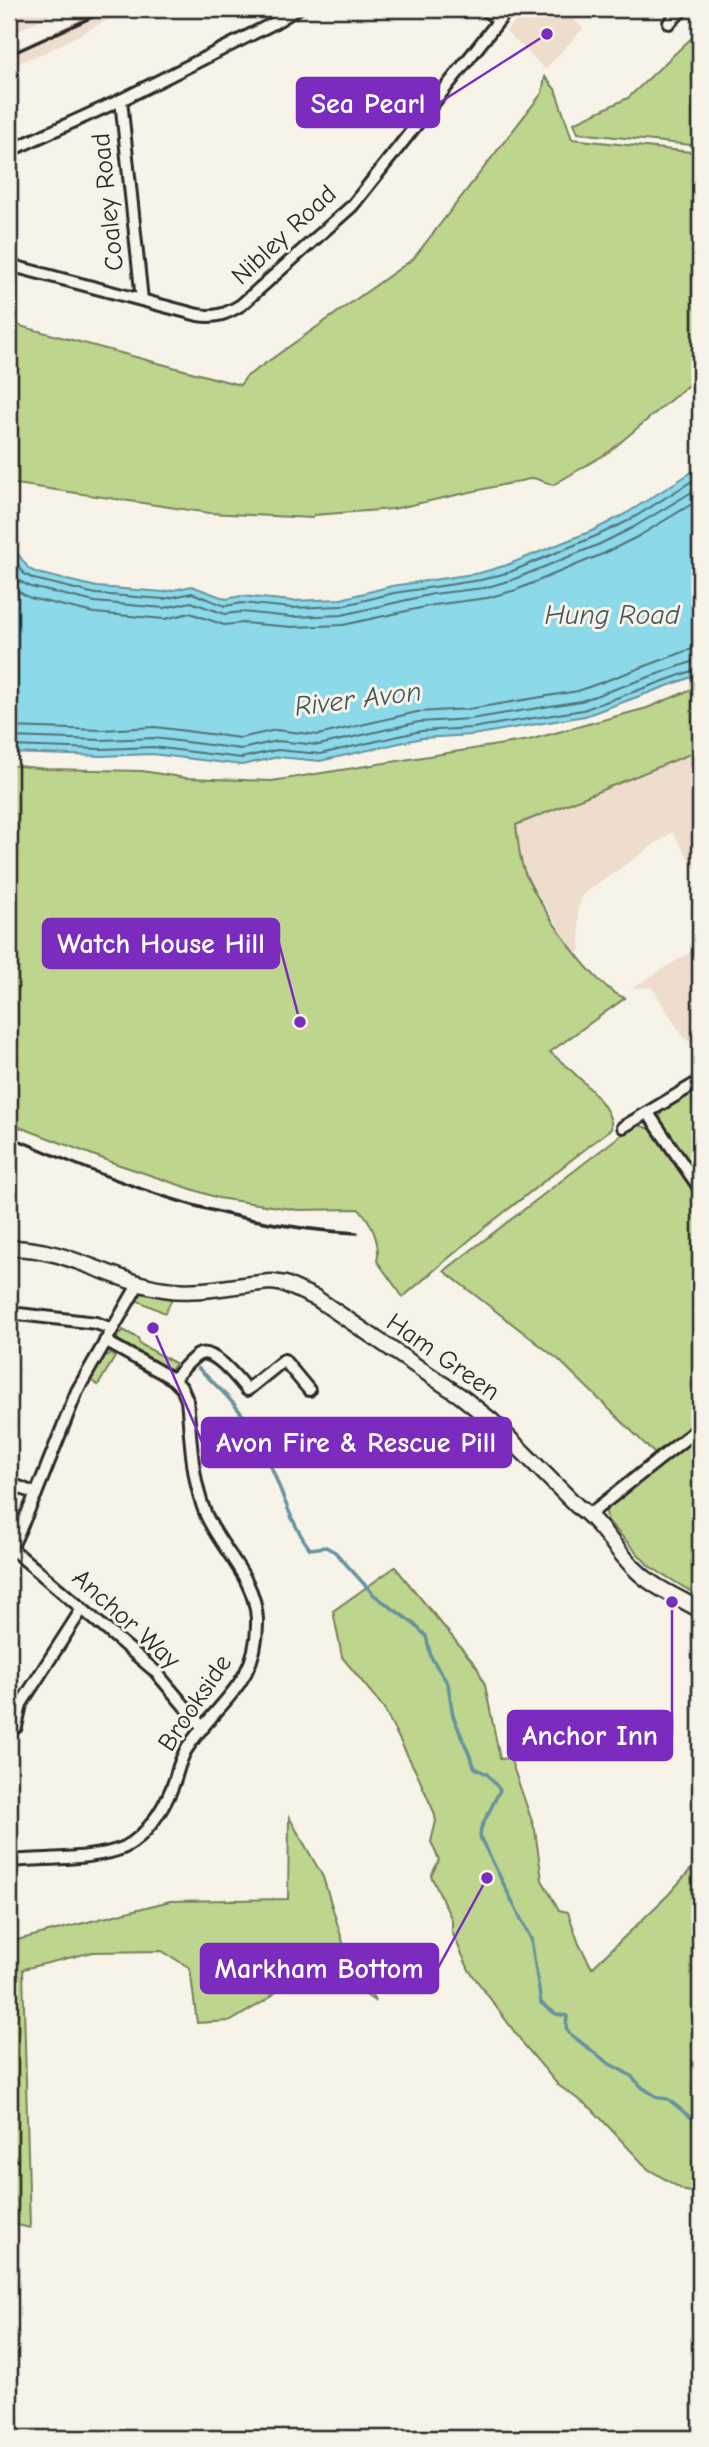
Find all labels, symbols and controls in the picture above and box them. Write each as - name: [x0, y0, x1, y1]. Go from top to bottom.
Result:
- callout: Sea Pearl: [297, 78, 439, 127]
- text: Sea Pearl: [311, 88, 425, 120]
- street label: Coaley Road: [86, 132, 130, 272]
- street label: Nibley Road: [225, 179, 343, 291]
- water label: Hung Road: [544, 599, 681, 631]
- water label: River Avon: [293, 675, 423, 723]
- callout: Watch House Hill: [43, 919, 279, 968]
- text: Watch House Hill: [57, 928, 265, 960]
- street label: Ham Green: [381, 1307, 505, 1407]
- callout: Avon Fire & Rescue Pill: [202, 1418, 511, 1467]
- text: Avon Fire & Rescue Pill: [216, 1427, 496, 1459]
- street label: Anchor Way: [66, 1563, 186, 1675]
- street label: Brookside: [152, 1649, 238, 1757]
- callout: Anchor Inn: [508, 1711, 672, 1760]
- text: Anchor Inn: [522, 1720, 658, 1752]
- callout: Markham Bottom: [201, 1944, 438, 1993]
- text: Markham Bottom: [215, 1953, 423, 1985]

